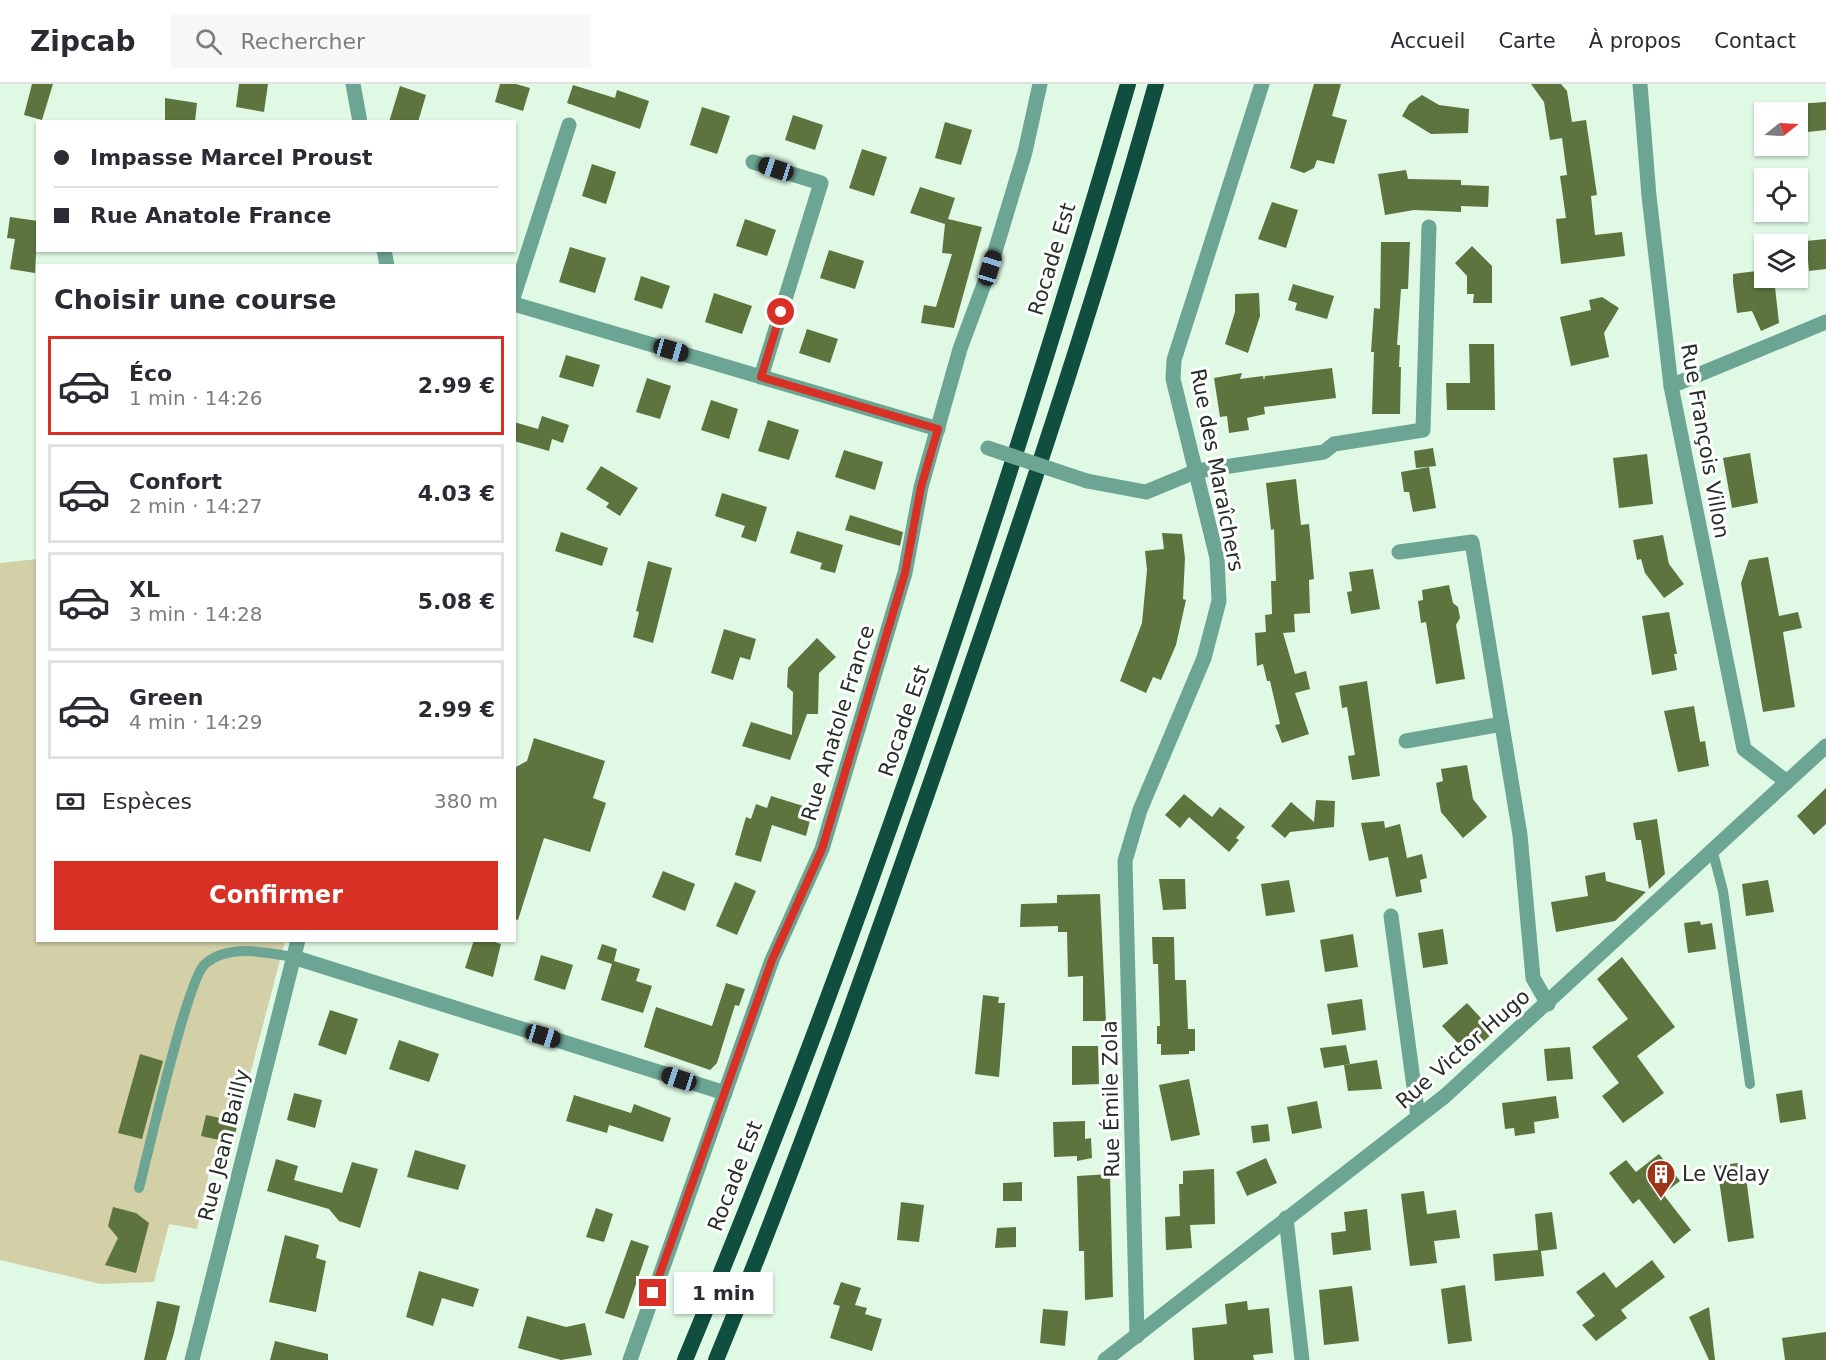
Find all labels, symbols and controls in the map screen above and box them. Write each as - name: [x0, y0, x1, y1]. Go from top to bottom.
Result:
- search box: [171, 14, 591, 68]
- text: Zipcab: [30, 25, 135, 58]
- icon: search: [192, 25, 225, 58]
- text: Rechercher: [240, 29, 365, 54]
- text: Accueil: [1390, 29, 1465, 53]
- text: Carte: [1498, 29, 1556, 53]
- text: À propos: [1589, 29, 1681, 53]
- text: Contact: [1714, 29, 1796, 53]
- north arrow: [1754, 102, 1808, 156]
- map controls: [1754, 102, 1808, 288]
- text: Impasse Marcel Proust: [90, 145, 373, 170]
- car: [756, 155, 796, 183]
- button: locate: [1754, 168, 1808, 222]
- street label: Rocade Est: [1024, 200, 1080, 318]
- text: Rue Anatole France: [90, 203, 331, 228]
- button: layers: [1754, 234, 1808, 288]
- car: [976, 248, 1004, 288]
- text: Choisir une course: [54, 284, 337, 315]
- route start: [767, 298, 794, 325]
- car: [651, 336, 691, 364]
- street label: Rue François Villon: [1676, 342, 1734, 540]
- icon: car: [57, 359, 111, 413]
- text: Éco: [129, 361, 172, 386]
- street label: Rue des Maraîchers: [1186, 367, 1248, 573]
- text: 2.99 €: [418, 373, 495, 398]
- text: 1 min · 14:26: [129, 386, 263, 410]
- icon: car: [57, 467, 111, 521]
- text: Confort: [129, 469, 222, 494]
- text: 4.03 €: [418, 481, 495, 506]
- text: 2 min · 14:27: [129, 494, 263, 518]
- icon: car: [57, 575, 111, 629]
- text: XL: [129, 577, 160, 602]
- text: 5.08 €: [418, 589, 495, 614]
- text: 3 min · 14:28: [129, 602, 263, 626]
- street label: Rue Anatole France: [797, 622, 879, 824]
- street label: Rocade Est: [874, 662, 934, 780]
- icon: car: [57, 683, 111, 737]
- text: Green: [129, 685, 203, 710]
- text: 2.99 €: [418, 697, 495, 722]
- text: 4 min · 14:29: [129, 710, 263, 734]
- icon: cash: [54, 785, 87, 818]
- text: Espèces: [102, 789, 192, 814]
- text: 380 m: [434, 789, 498, 813]
- button: Confirmer: [54, 861, 498, 930]
- street label: Rue Victor Hugo: [1391, 984, 1535, 1114]
- street label: Rue Émile Zola: [1097, 1020, 1124, 1178]
- car: [523, 1022, 563, 1050]
- car: [659, 1065, 699, 1093]
- street label: Rue Jean Bailly: [194, 1067, 254, 1223]
- street label: Rocade Est: [703, 1117, 767, 1235]
- building icon: Le Velay: [1645, 1158, 1677, 1200]
- place label: Le Velay: [1682, 1162, 1770, 1186]
- callout: 1 min: [674, 1272, 773, 1314]
- route end: [639, 1279, 666, 1306]
- text: 1 min: [692, 1281, 755, 1305]

